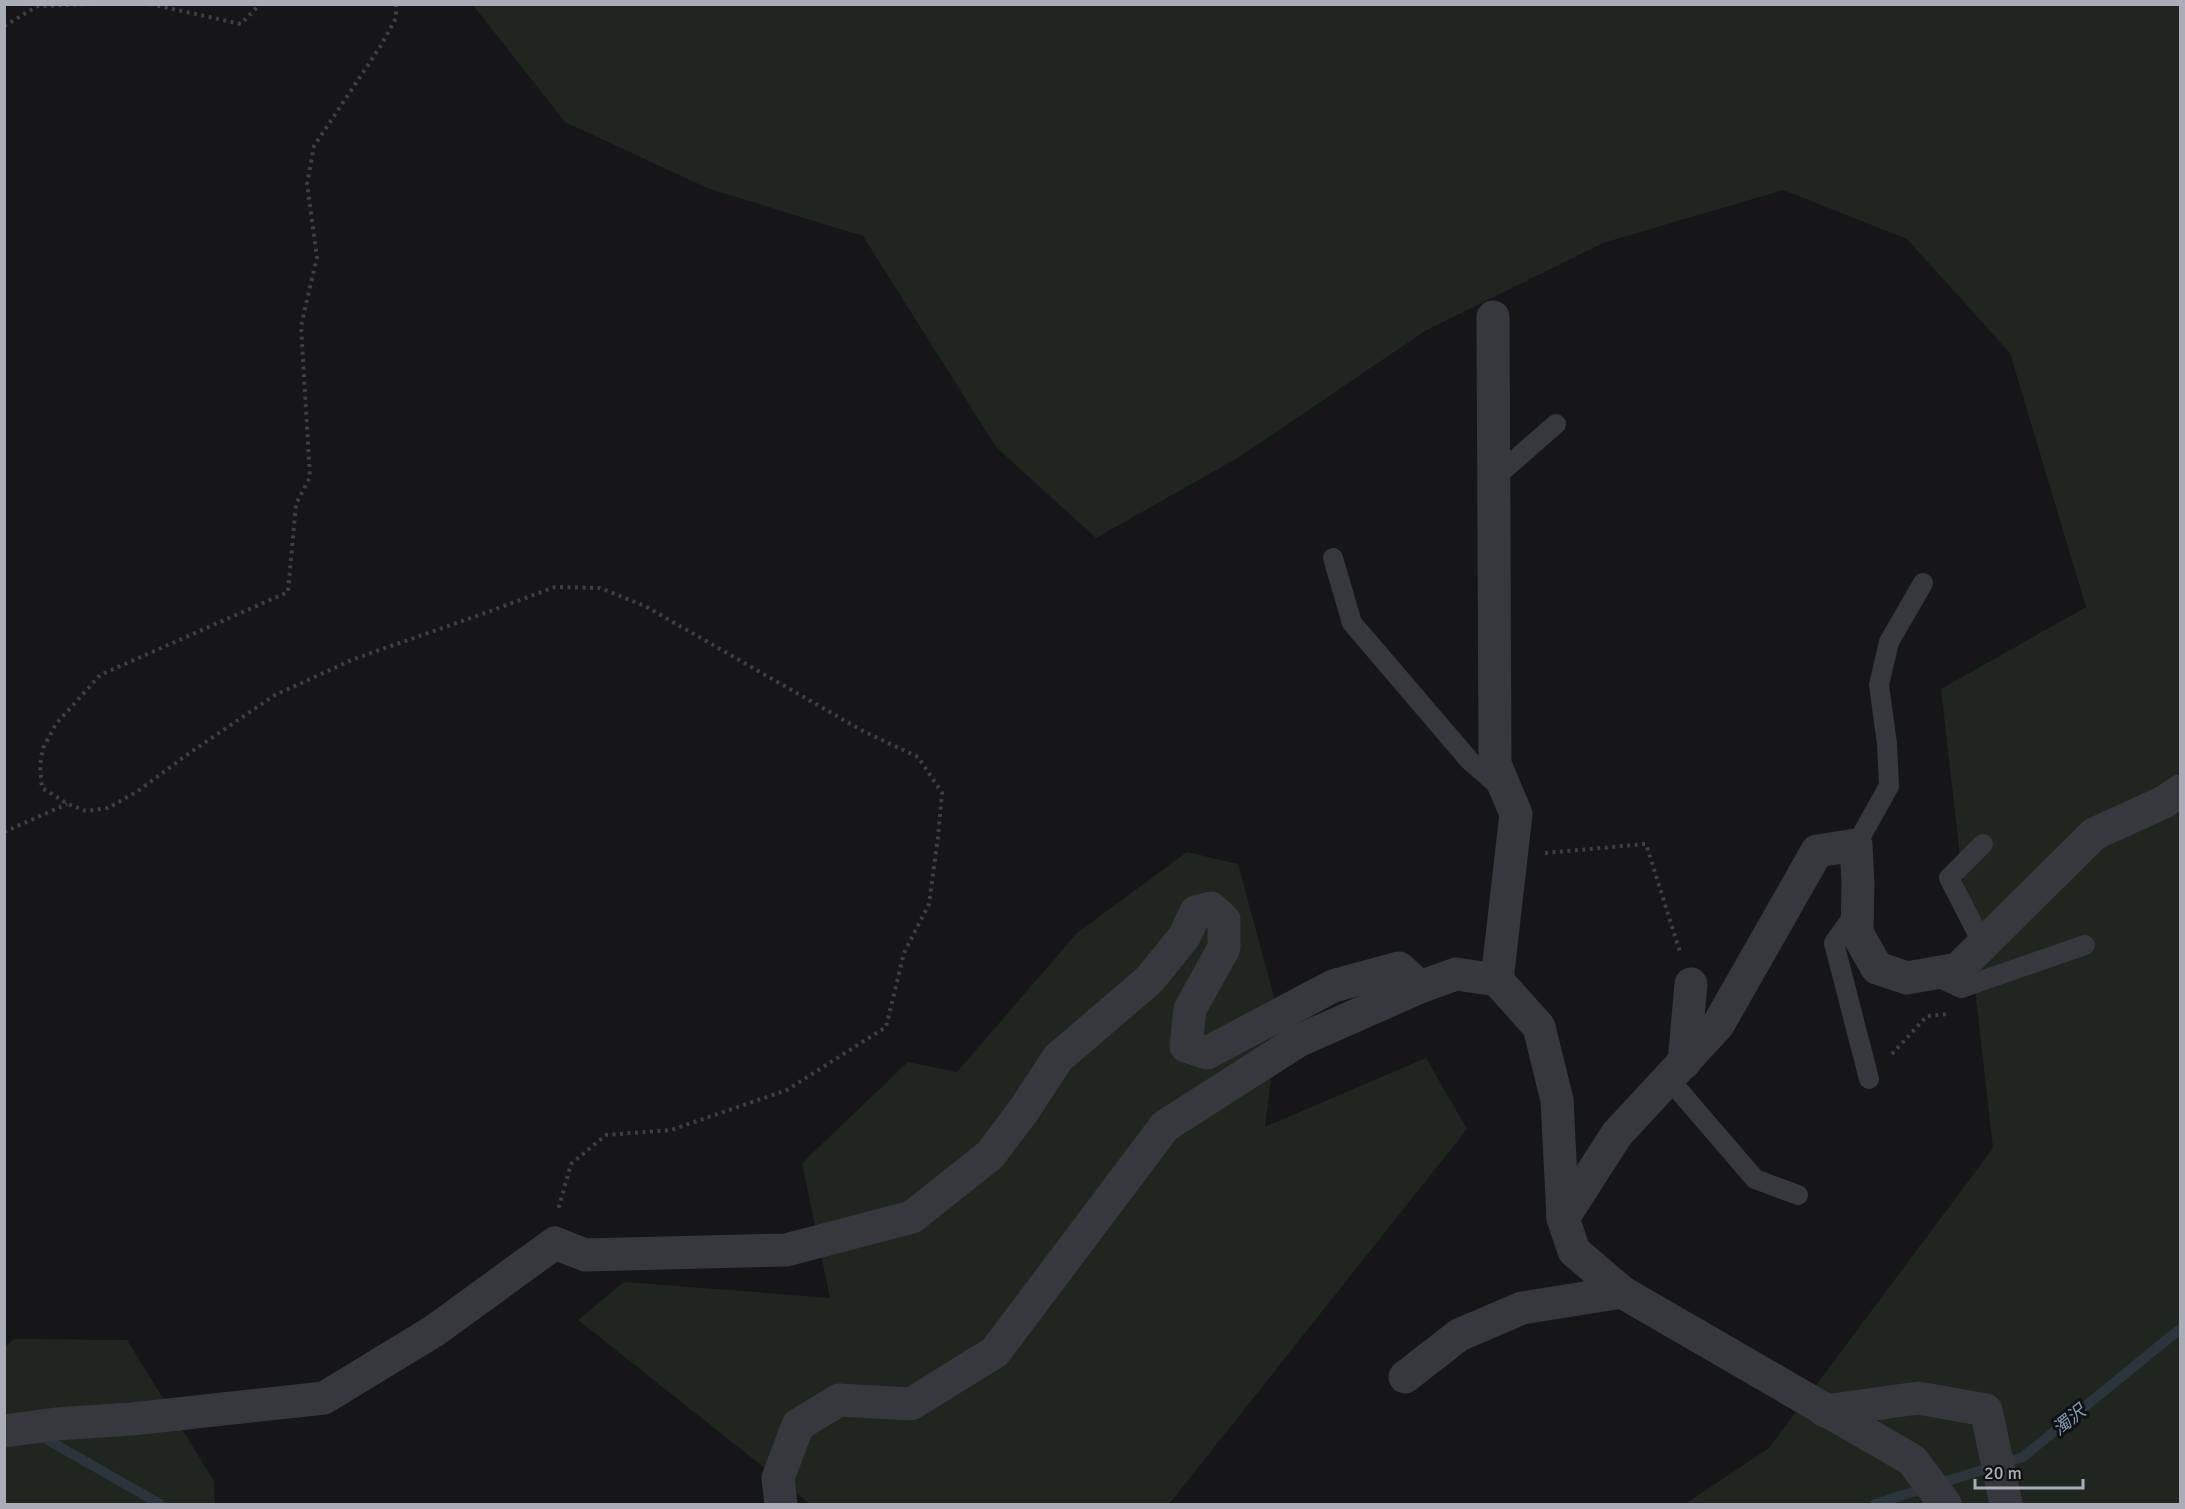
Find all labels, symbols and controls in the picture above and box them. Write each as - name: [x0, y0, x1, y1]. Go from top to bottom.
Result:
- water label: 濁沢: [2048, 1399, 2091, 1440]
- scale bar: [1975, 1452, 2083, 1490]
- text: 20 m: [1984, 1462, 2022, 1484]

